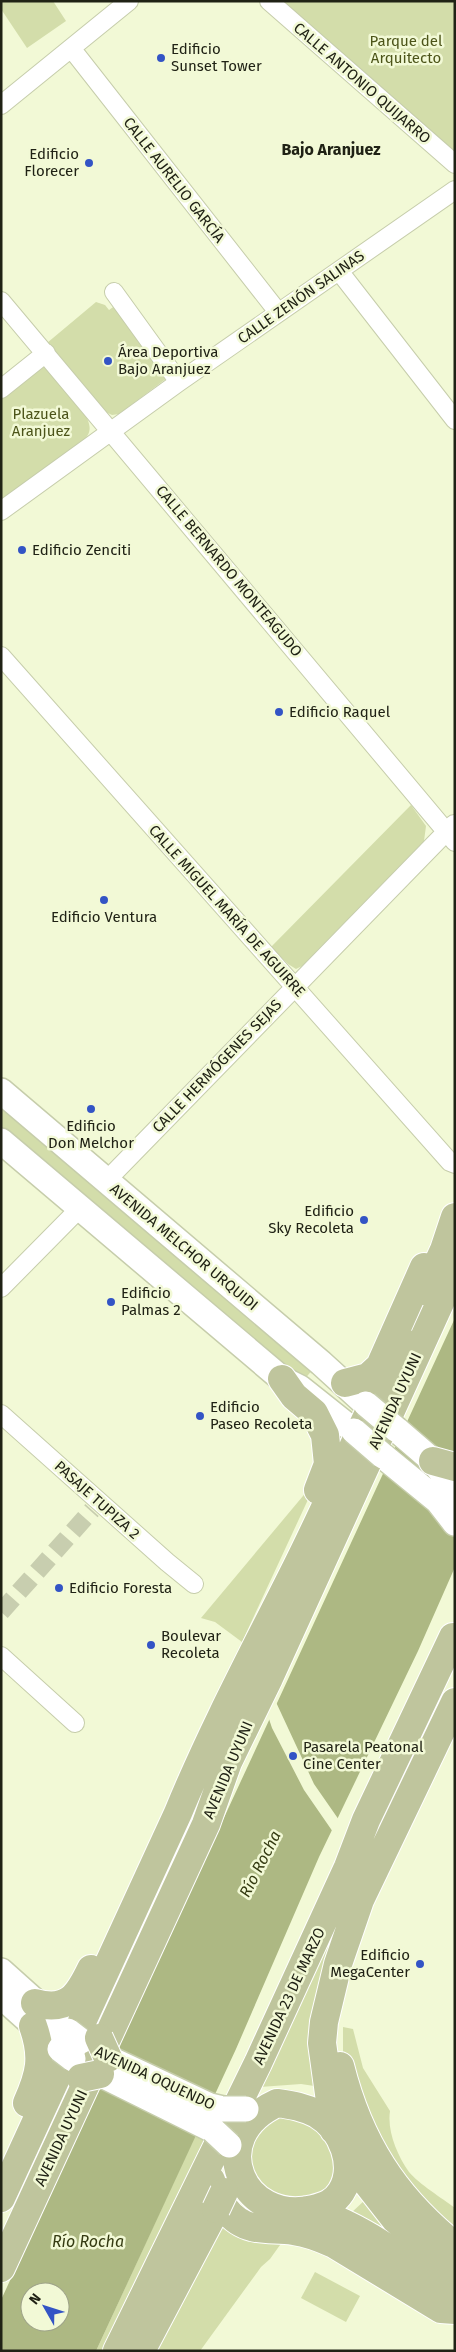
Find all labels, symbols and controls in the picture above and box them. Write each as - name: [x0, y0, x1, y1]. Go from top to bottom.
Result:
- street label: CALLE ANTONIO QUIJARRO: [290, 19, 434, 147]
- park label: Parque del Arquitecto: [370, 32, 443, 67]
- place label: Edificio Sunset Tower: [171, 40, 262, 75]
- marker: Edificio Sunset Tower: [155, 52, 167, 64]
- street label: CALLE AURELIO GARCÍA: [119, 114, 229, 247]
- district label: Bajo Aranjuez: [281, 140, 381, 159]
- place label: Edificio Florecer: [24, 145, 79, 180]
- marker: Edificio Florecer: [83, 157, 95, 169]
- street label: CALLE ZENÓN SALINAS: [234, 247, 368, 347]
- place label: Área Deportiva Bajo Aranjuez: [118, 343, 218, 378]
- marker: Área Deportiva Bajo Aranjuez: [102, 355, 114, 367]
- park label: Plazuela Aranjuez: [12, 405, 71, 440]
- street label: CALLE BERNARDO MONTEAGUDO: [152, 482, 306, 660]
- place label: Edificio Zenciti: [32, 541, 131, 559]
- marker: Edificio Zenciti: [16, 544, 28, 556]
- place label: Edificio Raquel: [289, 703, 391, 721]
- marker: Edificio Raquel: [273, 706, 285, 718]
- street label: CALLE MIGUEL MARÍA DE AGUIRRE: [145, 821, 309, 1001]
- marker: Edificio Ventura: [98, 894, 110, 906]
- place label: Edificio Ventura: [51, 908, 157, 926]
- street label: CALLE HERMÓGENES SEJAS: [149, 996, 285, 1136]
- marker: Edificio Don Melchor: [85, 1103, 97, 1115]
- place label: Edificio Don Melchor: [48, 1117, 134, 1152]
- street label: AVENIDA MELCHOR URQUIDI: [106, 1180, 262, 1314]
- place label: Edificio Sky Recoleta: [268, 1202, 354, 1237]
- marker: Edificio Sky Recoleta: [358, 1214, 370, 1226]
- place label: Edificio Palmas 2: [121, 1284, 181, 1319]
- marker: Edificio Palmas 2: [105, 1296, 117, 1308]
- street label: AVENIDA UYUNI: [365, 1350, 425, 1452]
- place label: Edificio Paseo Recoleta: [210, 1398, 312, 1433]
- marker: Edificio Paseo Recoleta: [194, 1410, 206, 1422]
- street label: PASAJE TUPIZA 2: [51, 1457, 143, 1543]
- place label: Edificio Foresta: [69, 1579, 172, 1597]
- marker: Edificio Foresta: [53, 1582, 65, 1594]
- place label: Boulevar Recoleta: [161, 1627, 221, 1662]
- marker: Boulevar Recoleta: [145, 1639, 157, 1651]
- street label: AVENIDA UYUNI: [199, 1718, 257, 1822]
- place label: Pasarela Peatonal Cine Center: [303, 1738, 424, 1773]
- marker: Pasarela Peatonal Cine Center: [287, 1750, 299, 1762]
- water label: Río Rocha: [235, 1828, 285, 1900]
- street label: AVENIDA 23 DE MARZO: [249, 1925, 329, 2067]
- place label: Edificio MegaCenter: [330, 1946, 410, 1981]
- marker: Edificio MegaCenter: [414, 1958, 426, 1970]
- street label: AVENIDA OQUENDO: [92, 2042, 218, 2114]
- street label: AVENIDA UYUNI: [31, 2087, 91, 2189]
- water label: Río Rocha: [52, 2232, 124, 2251]
- north arrow: [20, 2282, 70, 2332]
- text: N: [26, 2290, 45, 2308]

